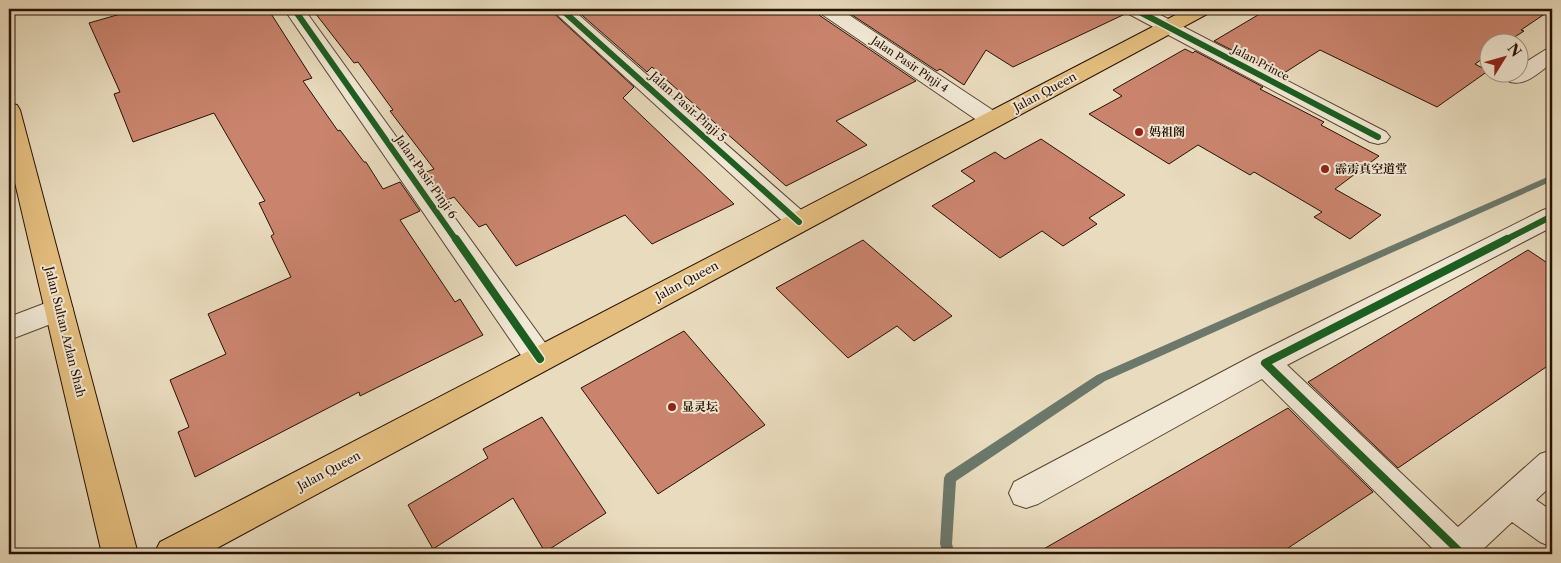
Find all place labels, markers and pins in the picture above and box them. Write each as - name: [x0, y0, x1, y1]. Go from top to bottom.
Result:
- place label: 妈祖阁: [1149, 124, 1185, 139]
- marker: 妈祖阁: [1133, 126, 1145, 138]
- place label: 霹雳真空道堂: [1335, 161, 1407, 176]
- marker: 霹雳真空道堂: [1319, 163, 1331, 175]
- place label: 显灵坛: [682, 399, 718, 414]
- marker: 显灵坛: [666, 401, 678, 413]

